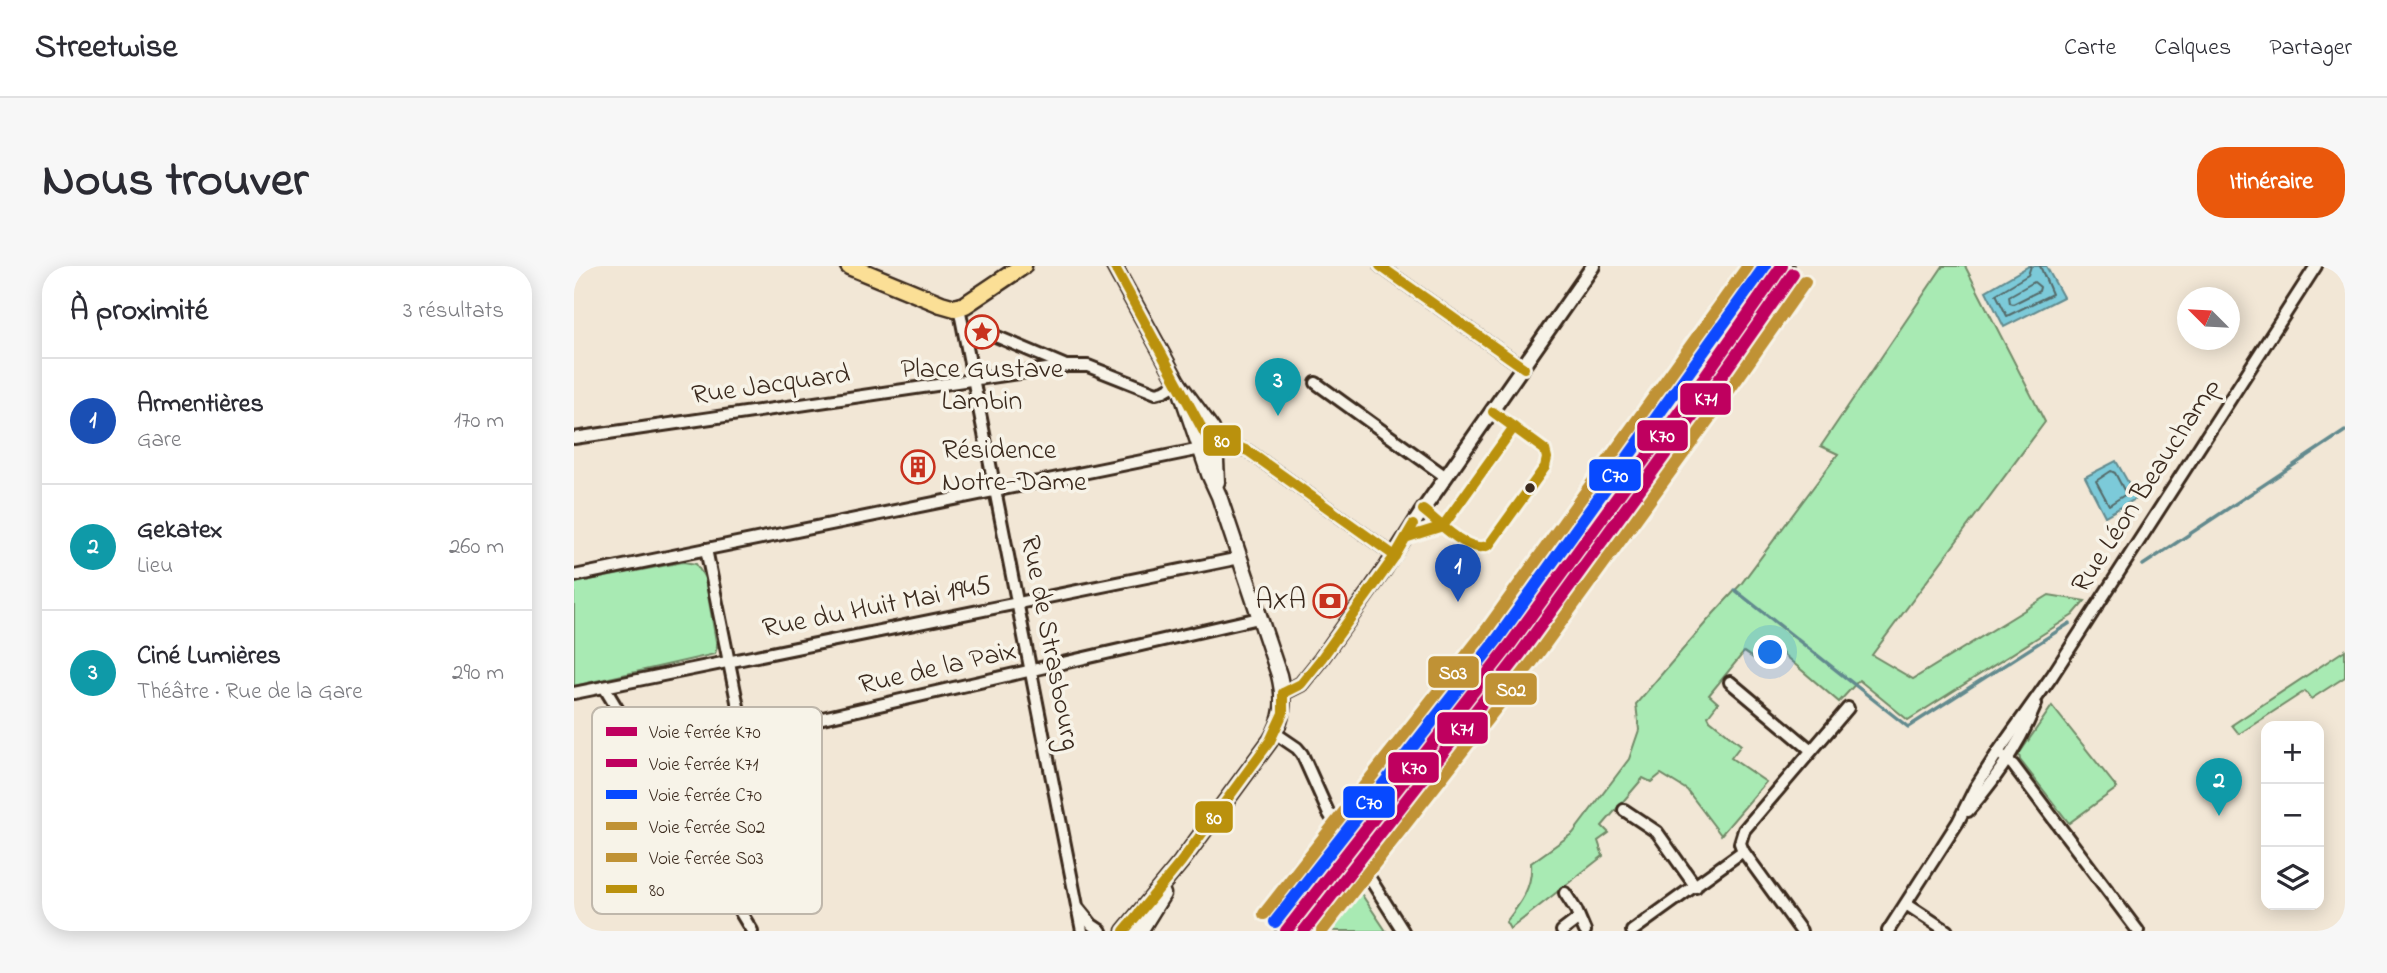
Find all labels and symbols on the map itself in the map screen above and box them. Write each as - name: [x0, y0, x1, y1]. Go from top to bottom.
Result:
- north arrow: [2177, 287, 2240, 350]
- place icon: Place Gustave Lambin: [963, 313, 1001, 351]
- place label: Place Gustave Lambin: [901, 350, 1064, 423]
- street label: Rue Jacquard: [689, 355, 853, 417]
- pin: 3: [1255, 358, 1301, 416]
- street label: Rue Léon Beauchamp: [2062, 370, 2232, 602]
- line badge: K71: [1679, 382, 1732, 416]
- text: K71: [1694, 387, 1718, 414]
- line badge: K70: [1636, 419, 1689, 452]
- line badge: 80: [1202, 424, 1242, 457]
- text: K70: [1649, 424, 1675, 451]
- text: 80: [1213, 429, 1230, 456]
- place label: Résidence Notre-Dame: [942, 431, 1087, 504]
- building icon: Résidence Notre-Dame: [899, 448, 937, 486]
- line badge: C70: [1588, 458, 1642, 492]
- text: C70: [1602, 464, 1629, 491]
- unlabelled marker: [1523, 481, 1537, 495]
- street label: Rue de Strasbourg: [1008, 532, 1090, 754]
- pin: 1: [1435, 544, 1481, 602]
- street label: Rue du Huit Mai 1945: [759, 566, 995, 650]
- place label: AXA: [1255, 581, 1306, 622]
- bank icon: AXA: [1311, 582, 1349, 620]
- street label: Rue de la Paix: [855, 631, 1021, 707]
- your location: [1753, 635, 1787, 669]
- line badge: S03: [1427, 655, 1480, 689]
- text: S03: [1439, 661, 1467, 688]
- line badge: S02: [1484, 672, 1538, 706]
- text: S02: [1496, 678, 1526, 705]
- legend: [592, 707, 822, 914]
- line badge: K71: [1436, 711, 1489, 745]
- text: K71: [1450, 717, 1474, 744]
- text: Voie ferrée K70: [648, 720, 761, 747]
- line badge: K70: [1387, 751, 1440, 784]
- text: Voie ferrée K71: [648, 752, 758, 779]
- text: K70: [1401, 756, 1427, 783]
- pin: 2: [2196, 758, 2242, 816]
- text: Voie ferrée C70: [648, 783, 762, 810]
- line badge: C70: [1342, 785, 1396, 819]
- text: C70: [1356, 791, 1383, 818]
- line badge: 80: [1194, 800, 1234, 834]
- text: 80: [1205, 806, 1222, 833]
- text: Voie ferrée S02: [648, 815, 765, 842]
- text: Voie ferrée S03: [648, 846, 764, 873]
- text: 80: [649, 878, 664, 905]

